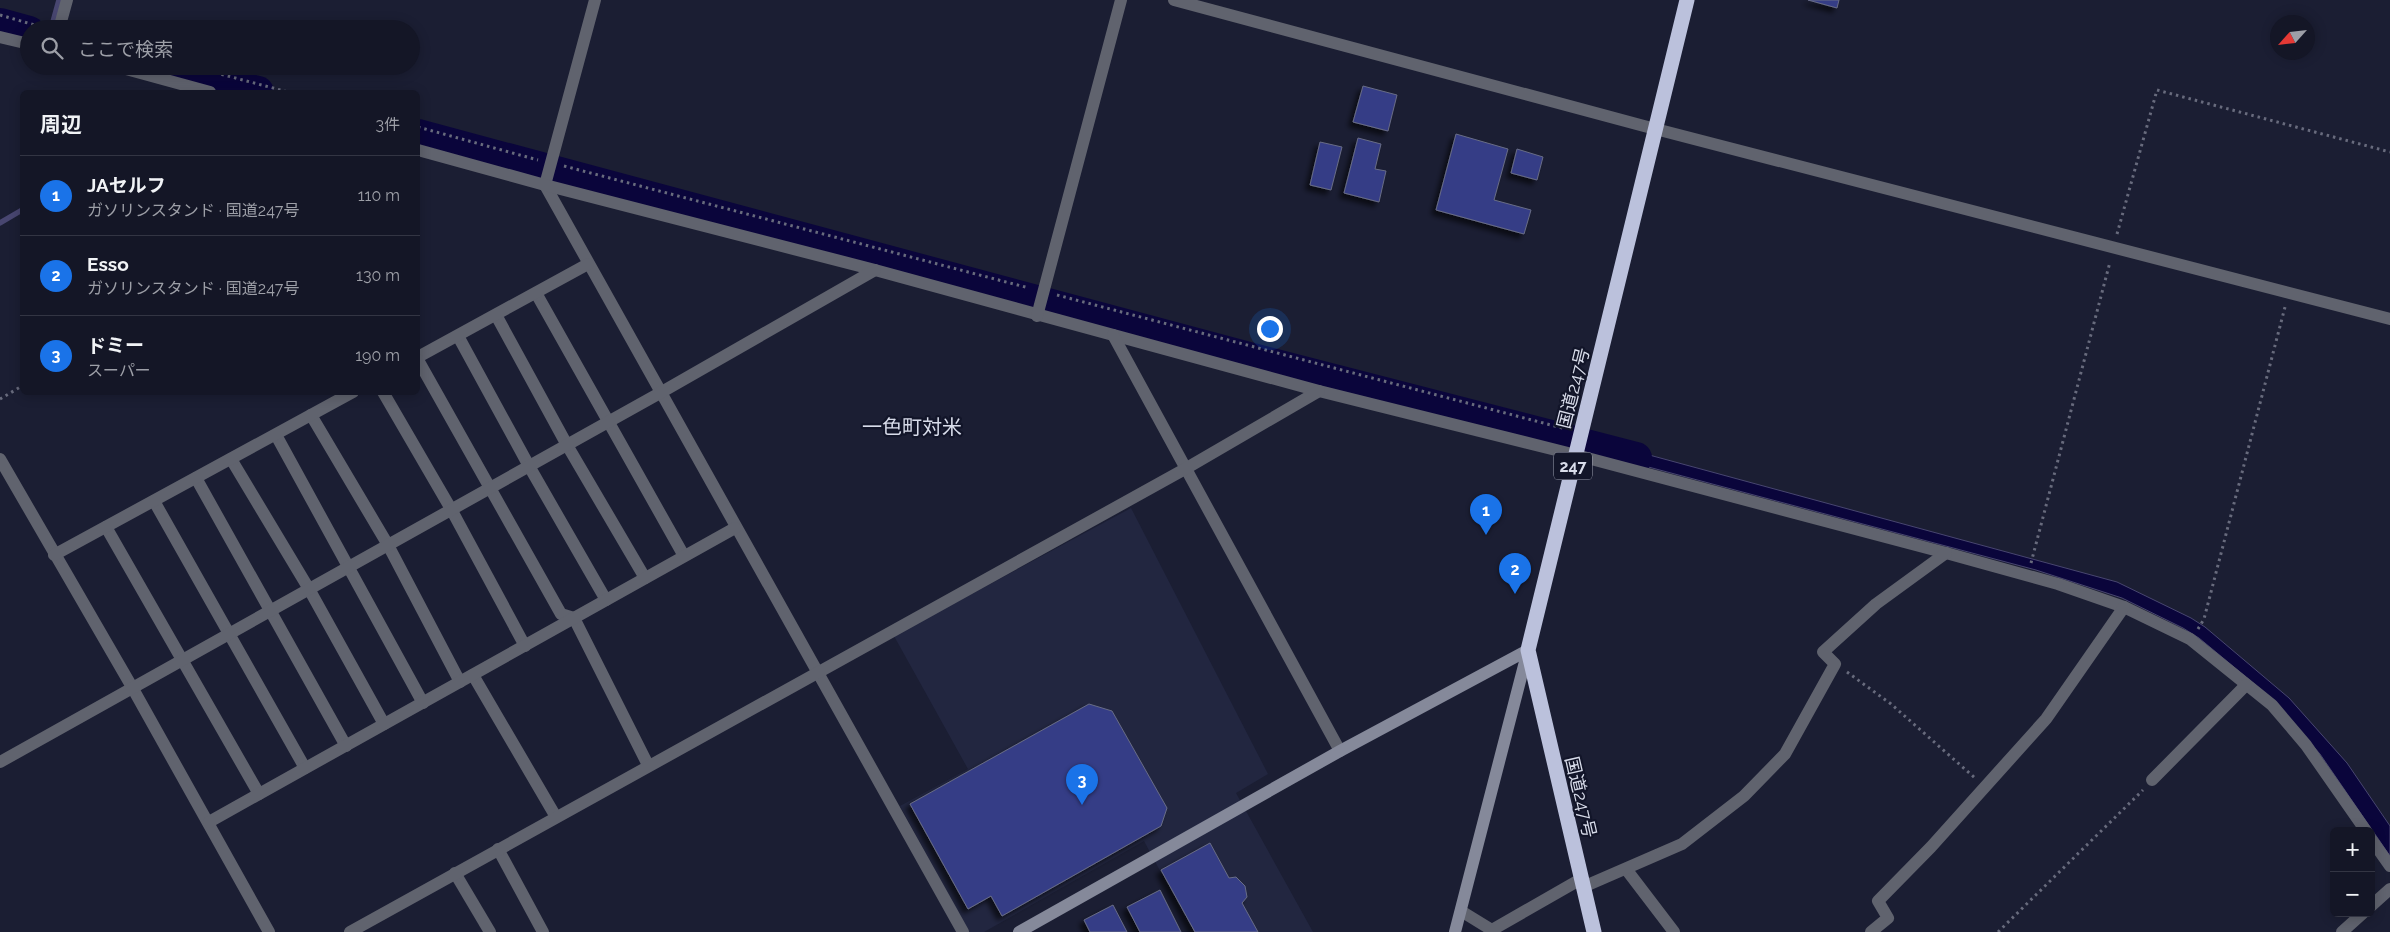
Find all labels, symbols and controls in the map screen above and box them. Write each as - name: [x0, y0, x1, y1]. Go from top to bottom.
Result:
- north arrow: [2270, 15, 2315, 60]
- search box: [20, 20, 420, 75]
- icon: search: [38, 34, 66, 62]
- text: ここで検索: [78, 38, 173, 60]
- text: 周辺: [40, 112, 82, 137]
- text: 3件: [375, 115, 400, 134]
- text: JAセルフ: [87, 174, 166, 196]
- text: 1: [52, 186, 60, 205]
- text: 110 m: [358, 186, 400, 205]
- text: ガソリンスタンド · 国道247号: [87, 201, 299, 220]
- text: Esso: [87, 253, 129, 275]
- text: 2: [51, 266, 61, 285]
- text: 130 m: [356, 266, 400, 285]
- text: ガソリンスタンド · 国道247号: [87, 279, 299, 298]
- your location: [1257, 316, 1283, 342]
- text: ドミー: [87, 334, 144, 356]
- street label: 国道247号: [1553, 345, 1593, 431]
- text: 3: [52, 346, 60, 365]
- text: 190 m: [355, 346, 400, 365]
- text: スーパー: [87, 361, 151, 380]
- district label: 一色町対米: [862, 415, 962, 439]
- road number: 247: [1554, 452, 1592, 480]
- pin: 1: [1470, 494, 1502, 535]
- pin: 2: [1499, 553, 1531, 594]
- street label: 国道247号: [1561, 754, 1601, 840]
- pin: 3: [1066, 764, 1098, 805]
- map controls: [2330, 827, 2375, 917]
- button: +: [2330, 827, 2375, 872]
- button: −: [2330, 872, 2375, 917]

